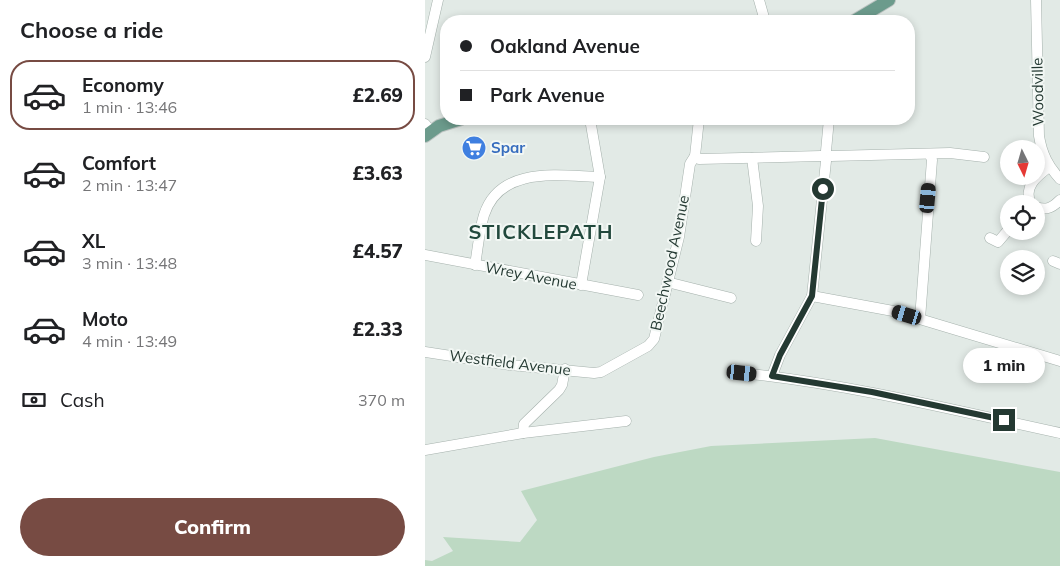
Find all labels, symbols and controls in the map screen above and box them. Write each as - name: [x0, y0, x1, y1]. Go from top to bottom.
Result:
- text: Choose a ride: [20, 16, 163, 44]
- text: Oakland Avenue: [490, 34, 640, 58]
- street label: Woodville: [1027, 57, 1048, 127]
- icon: car: [22, 73, 67, 118]
- text: Economy: [82, 73, 164, 97]
- text: £2.69: [352, 83, 403, 107]
- text: Park Avenue: [490, 83, 605, 107]
- text: 1 min · 13:46: [82, 97, 177, 117]
- supermarket icon: Spar: [461, 135, 487, 161]
- place label: Spar: [491, 138, 525, 157]
- north arrow: [1000, 140, 1045, 185]
- map controls: [1000, 140, 1045, 295]
- icon: car: [22, 151, 67, 196]
- text: Comfort: [82, 151, 156, 175]
- text: £3.63: [352, 161, 403, 185]
- text: 2 min · 13:47: [82, 175, 177, 195]
- route start: [812, 178, 834, 200]
- car: [919, 182, 936, 214]
- street label: Beechwood Avenue: [646, 193, 693, 332]
- button: locate: [1000, 195, 1045, 240]
- district label: STICKLEPATH: [469, 219, 613, 244]
- icon: car: [22, 229, 67, 274]
- text: XL: [82, 229, 105, 253]
- text: £4.57: [352, 239, 403, 263]
- button: layers: [1000, 250, 1045, 295]
- text: 3 min · 13:48: [82, 253, 177, 273]
- street label: Wrey Avenue: [483, 257, 579, 294]
- car: [890, 303, 923, 327]
- icon: car: [22, 307, 67, 352]
- text: Moto: [82, 307, 128, 331]
- text: £2.33: [352, 317, 403, 341]
- text: 4 min · 13:49: [82, 331, 177, 351]
- street label: Westfield Avenue: [448, 346, 572, 379]
- callout: 1 min: [963, 348, 1045, 382]
- text: 1 min: [983, 355, 1025, 375]
- car: [726, 364, 757, 382]
- icon: cash: [20, 386, 48, 414]
- text: Cash: [60, 388, 105, 412]
- text: 370 m: [358, 390, 405, 410]
- route end: [993, 409, 1015, 431]
- button: Confirm: [20, 498, 405, 556]

